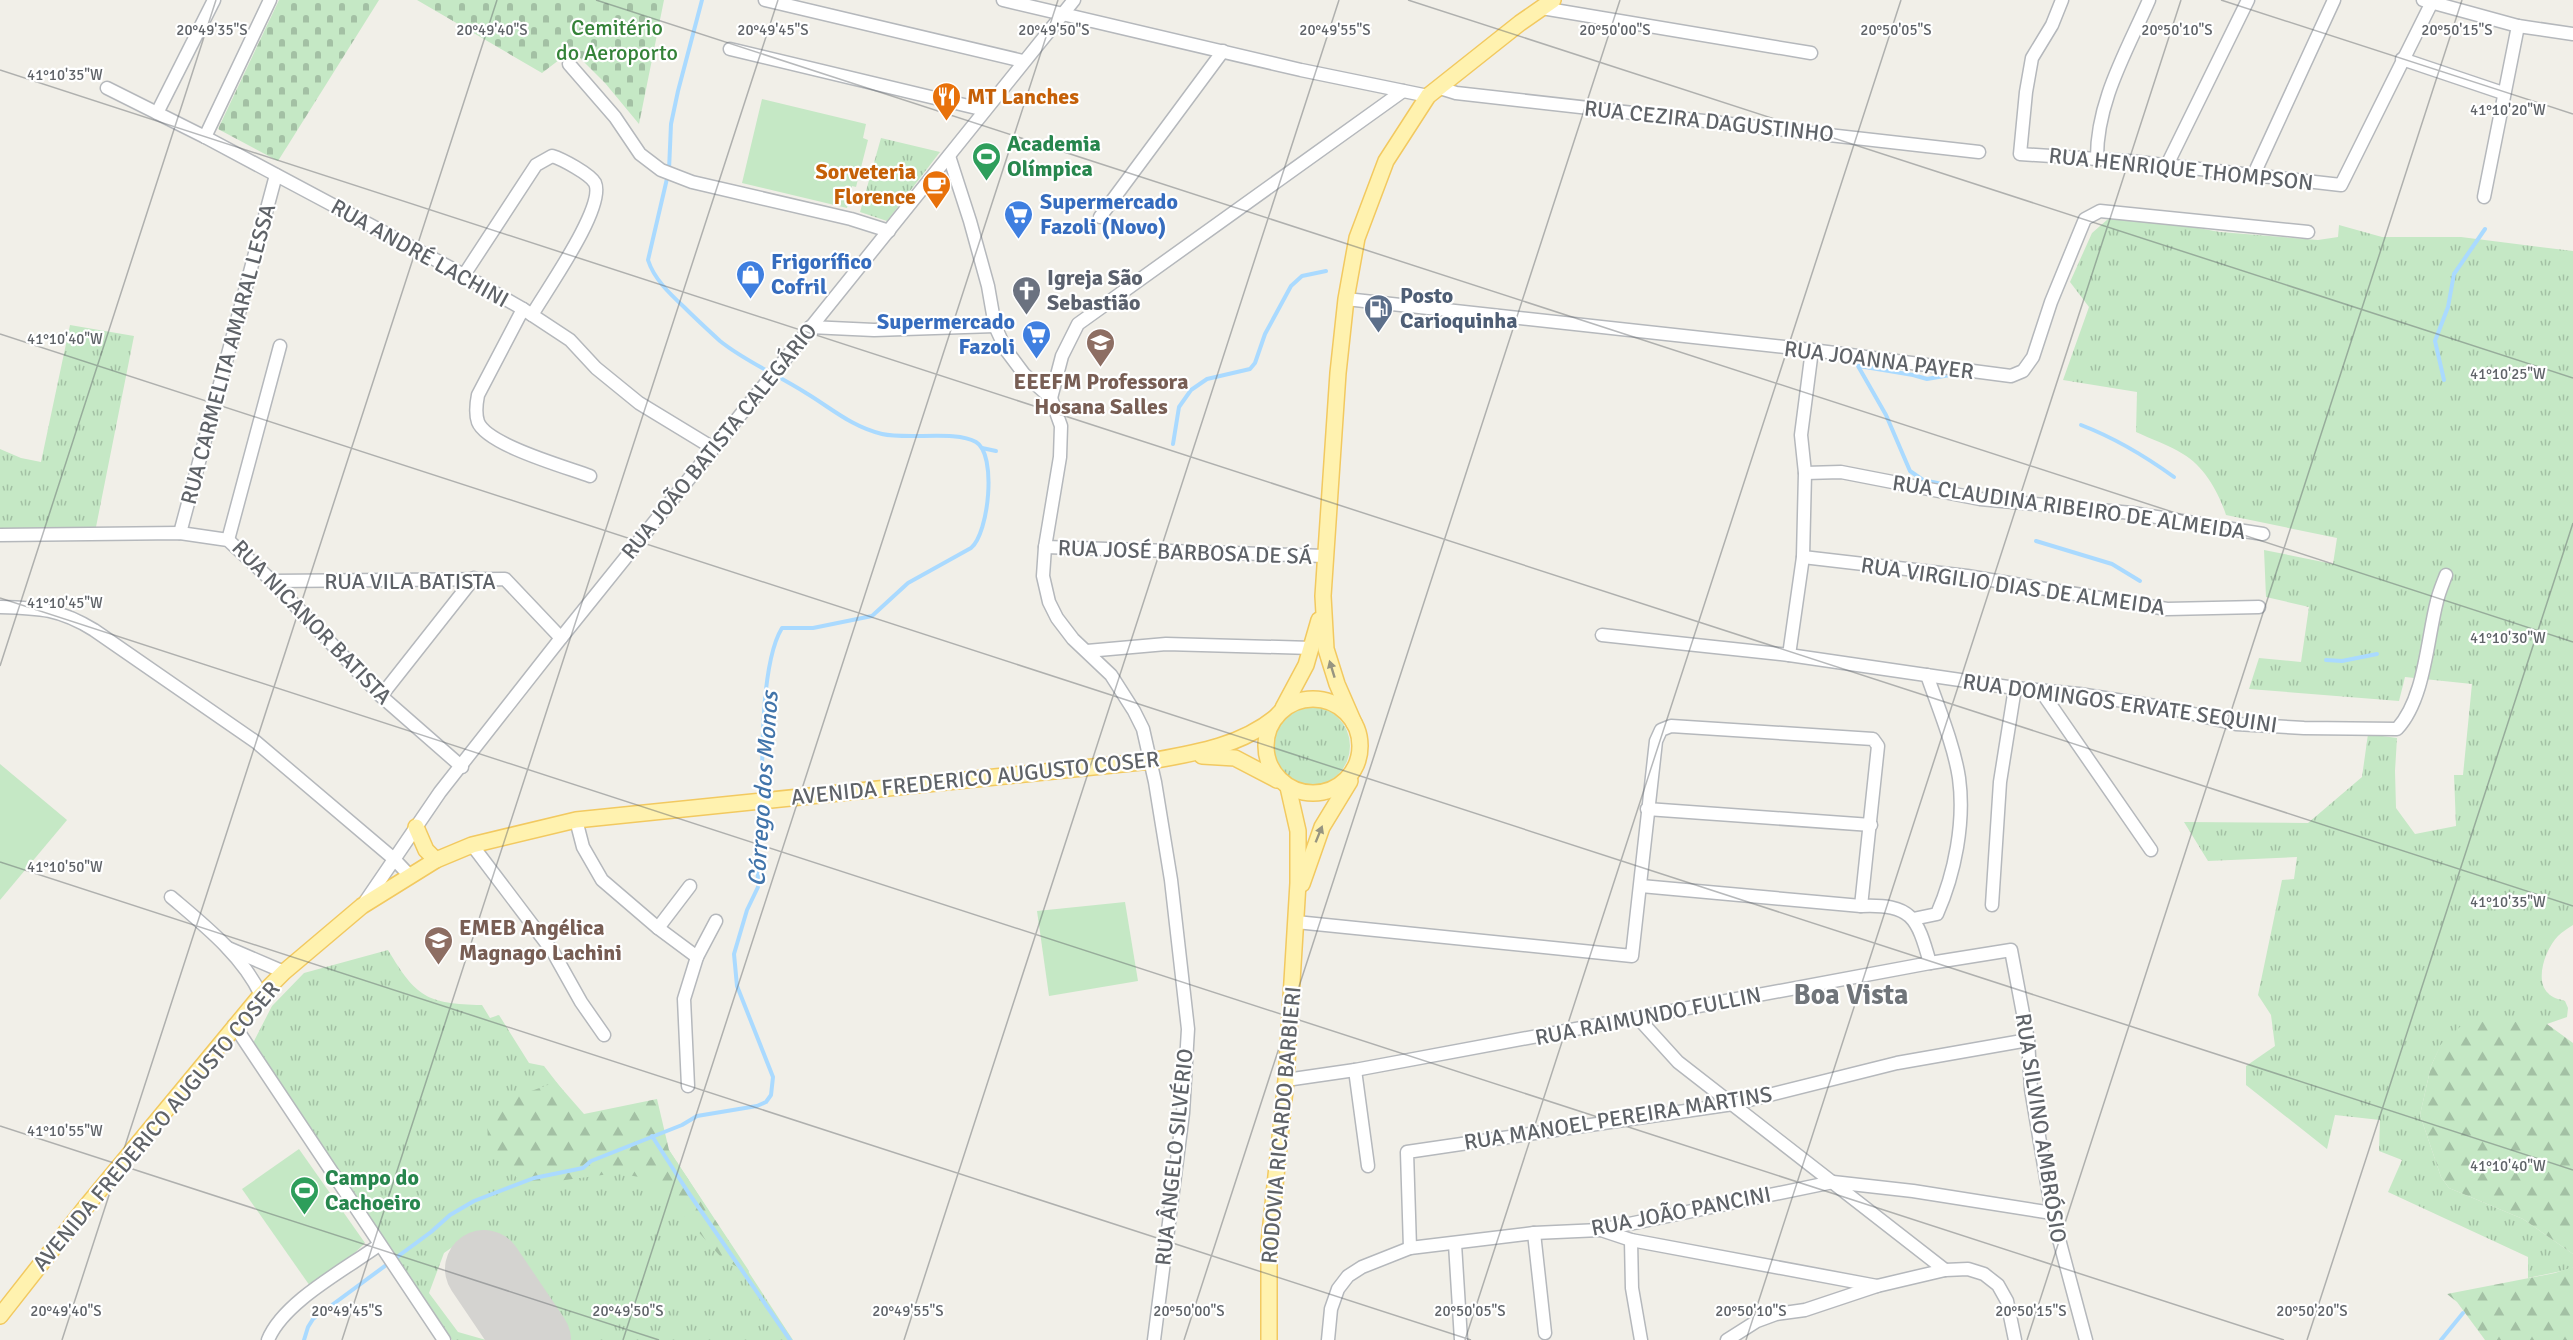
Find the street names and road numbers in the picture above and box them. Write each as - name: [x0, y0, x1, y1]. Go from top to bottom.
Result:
- street label: RUA CEZIRA DAGUSTINHO: [1583, 94, 1835, 148]
- street label: RUA HENRIQUE THOMPSON: [2047, 142, 2315, 196]
- street label: RUA ANDRÉ LACHINI: [326, 193, 514, 313]
- street label: RUA CARMELITA AMARAL LESSA: [175, 200, 281, 507]
- street label: RUA JOÃO BATISTA CALEGÁRIO: [615, 317, 823, 565]
- street label: RUA JOANNA PAYER: [1782, 335, 1976, 385]
- street label: RUA CLAUDINA RIBEIRO DE ALMEIDA: [1891, 469, 2248, 545]
- street label: RUA NICANOR BATISTA: [226, 534, 398, 710]
- street label: RUA JOSÉ BARBOSA DE SÁ: [1057, 534, 1313, 570]
- street label: RUA VIRGILIO DIAS DE ALMEIDA: [1859, 551, 2167, 621]
- street label: RUA VILA BATISTA: [324, 568, 496, 595]
- street label: RUA DOMINGOS ERVATE SEQUINI: [1961, 668, 2279, 738]
- street label: AVENIDA FREDERICO AUGUSTO COSER: [790, 745, 1160, 811]
- street label: AVENIDA FREDERICO AUGUSTO COSER: [27, 976, 285, 1276]
- street label: RUA RAIMUNDO FULLIN: [1533, 981, 1763, 1051]
- street label: RODOVIA RICARDO BARBIERI: [1255, 985, 1307, 1265]
- street label: RUA SILVINO AMBRÓSIO: [2010, 1011, 2072, 1245]
- street label: RUA ÂNGELO SILVÉRIO: [1149, 1047, 1199, 1267]
- street label: RUA MANOEL PEREIRA MARTINS: [1462, 1080, 1774, 1156]
- street label: RUA JOÃO PANCINI: [1589, 1180, 1773, 1242]

